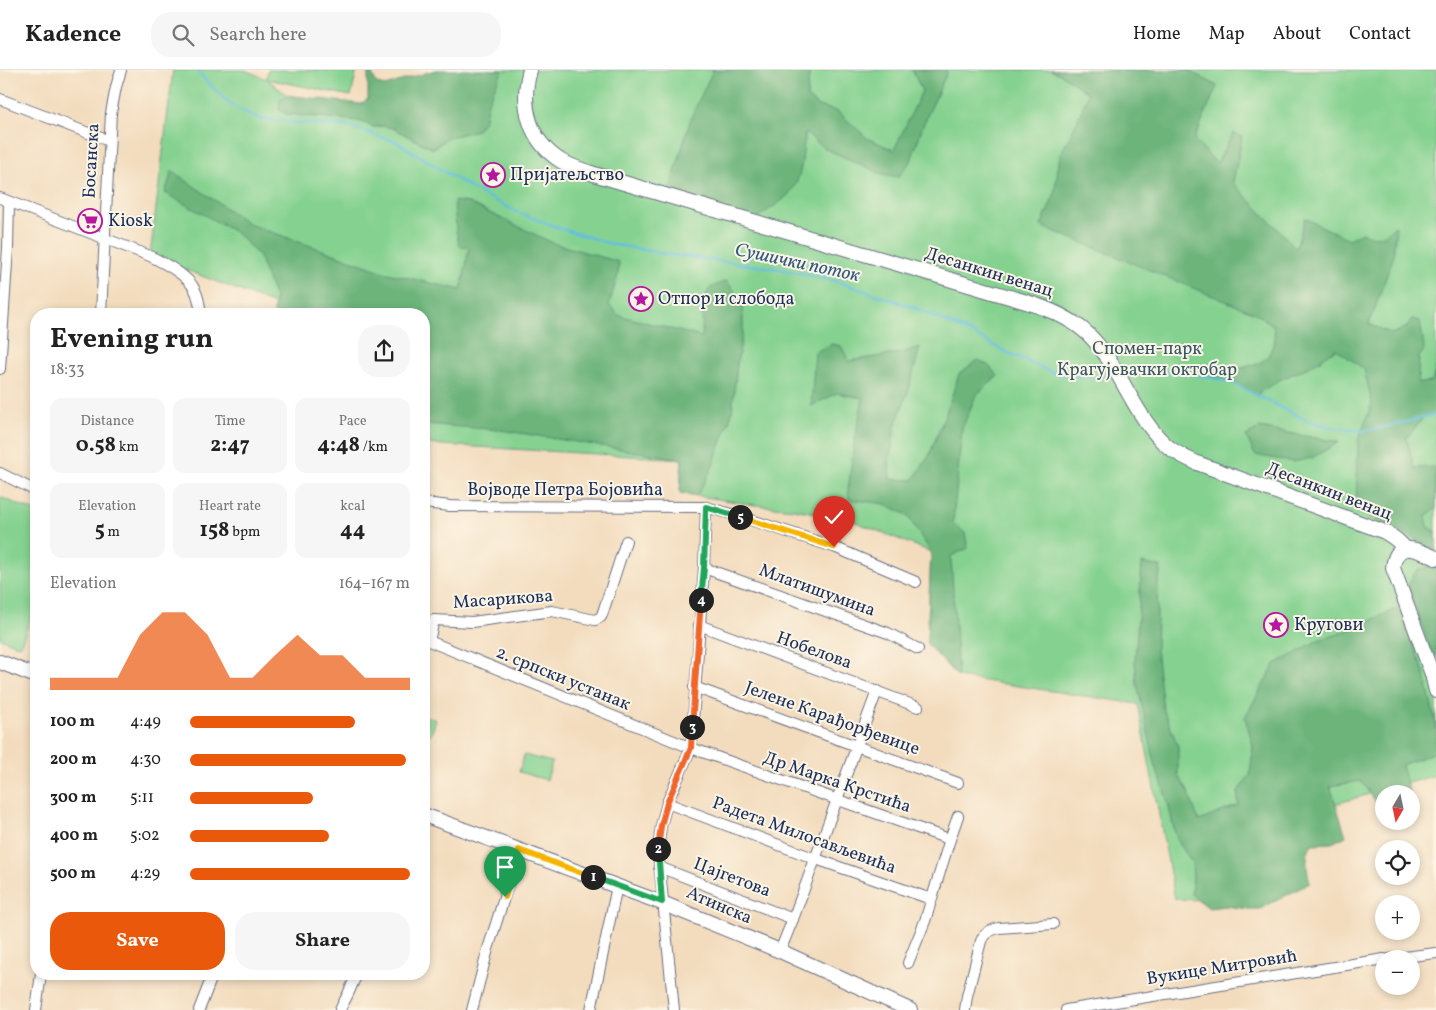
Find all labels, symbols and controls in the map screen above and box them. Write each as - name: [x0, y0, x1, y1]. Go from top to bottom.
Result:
- search box: [151, 12, 501, 57]
- text: Kadence: [25, 18, 121, 52]
- icon: search: [169, 21, 197, 49]
- text: Search here: [209, 22, 307, 48]
- text: Home: [1133, 22, 1181, 47]
- text: Map: [1209, 22, 1245, 47]
- text: About: [1273, 22, 1321, 47]
- text: Contact: [1349, 22, 1411, 47]
- street label: Босанска: [78, 123, 106, 199]
- place icon: Пријатељство: [480, 162, 506, 188]
- place label: Пријатељство: [510, 163, 624, 188]
- supermarket icon: Kiosk: [77, 208, 103, 234]
- place label: Kiosk: [108, 209, 153, 234]
- water label: Сушички поток: [732, 237, 863, 289]
- street label: Десанкин венац: [922, 242, 1056, 304]
- place icon: Отпор и слобода: [628, 286, 654, 312]
- place label: Отпор и слобода: [658, 287, 795, 312]
- text: Evening run: [50, 320, 214, 359]
- button: share: [358, 325, 410, 377]
- park label: Спомен-парк Крагујевачки октобар: [1057, 337, 1237, 383]
- text: 18:33: [50, 359, 84, 381]
- text: Distance: [81, 412, 134, 431]
- text: Time: [215, 412, 245, 431]
- text: Pace: [339, 412, 367, 431]
- text: 0.58: [76, 431, 116, 460]
- text: 2:47: [210, 431, 250, 460]
- text: 4:48: [317, 431, 360, 460]
- text: km: [116, 438, 139, 457]
- text: /km: [360, 438, 388, 457]
- street label: Десанкин венац: [1262, 456, 1396, 528]
- street label: Војводе Петра Бојовића: [467, 478, 663, 503]
- pin: [813, 496, 855, 547]
- text: Elevation: [78, 497, 136, 516]
- text: Heart rate: [199, 497, 261, 516]
- text: kcal: [340, 497, 365, 516]
- icon: check: [820, 503, 848, 531]
- pin: 5: [728, 504, 752, 530]
- text: 5: [737, 508, 744, 527]
- text: 5: [95, 516, 105, 545]
- text: 158: [200, 516, 230, 545]
- text: 44: [340, 516, 365, 545]
- text: m: [105, 523, 120, 542]
- text: bpm: [230, 523, 260, 542]
- street label: Млатишумина: [755, 558, 879, 624]
- text: Elevation: [50, 573, 117, 595]
- text: 164–167 m: [339, 573, 410, 595]
- street label: Масарикова: [452, 584, 554, 616]
- pin: 4: [688, 588, 714, 612]
- text: 4: [697, 591, 706, 610]
- place icon: Кругови: [1263, 612, 1289, 638]
- place label: Кругови: [1294, 613, 1363, 638]
- street label: Нобелова: [773, 626, 855, 676]
- street label: 2. српски устанак: [492, 641, 634, 718]
- street label: Јелене Карађорђевице: [741, 676, 923, 762]
- text: 100 m: [50, 711, 95, 733]
- text: 4:49: [130, 711, 161, 733]
- pin: 3: [680, 714, 704, 740]
- text: 3: [689, 718, 696, 737]
- street label: Др Марка Крстића: [760, 746, 914, 820]
- text: 200 m: [50, 749, 97, 771]
- text: 4:30: [130, 749, 161, 771]
- north arrow: [1375, 785, 1420, 830]
- map controls: [1375, 785, 1420, 995]
- text: 300 m: [50, 787, 96, 809]
- text: 5:11: [130, 787, 154, 809]
- street label: Радета Милосављевића: [709, 791, 899, 881]
- text: 400 m: [50, 825, 98, 847]
- text: 5:02: [130, 825, 160, 847]
- pin: 2: [646, 836, 670, 862]
- text: 2: [655, 840, 662, 859]
- button: locate: [1375, 840, 1420, 885]
- pin: [484, 846, 526, 897]
- street label: Цајгетова: [690, 852, 774, 904]
- icon: arrive: [491, 853, 519, 881]
- text: 500 m: [50, 863, 96, 885]
- text: 4:29: [130, 863, 160, 885]
- pin: 1: [580, 864, 606, 890]
- text: 1: [591, 868, 596, 887]
- street label: Атинска: [682, 881, 756, 931]
- button: +: [1375, 895, 1420, 940]
- button: Save: [50, 912, 225, 970]
- button: Share: [235, 912, 410, 970]
- street label: Вукице Митровић: [1145, 944, 1299, 992]
- button: −: [1375, 950, 1420, 995]

